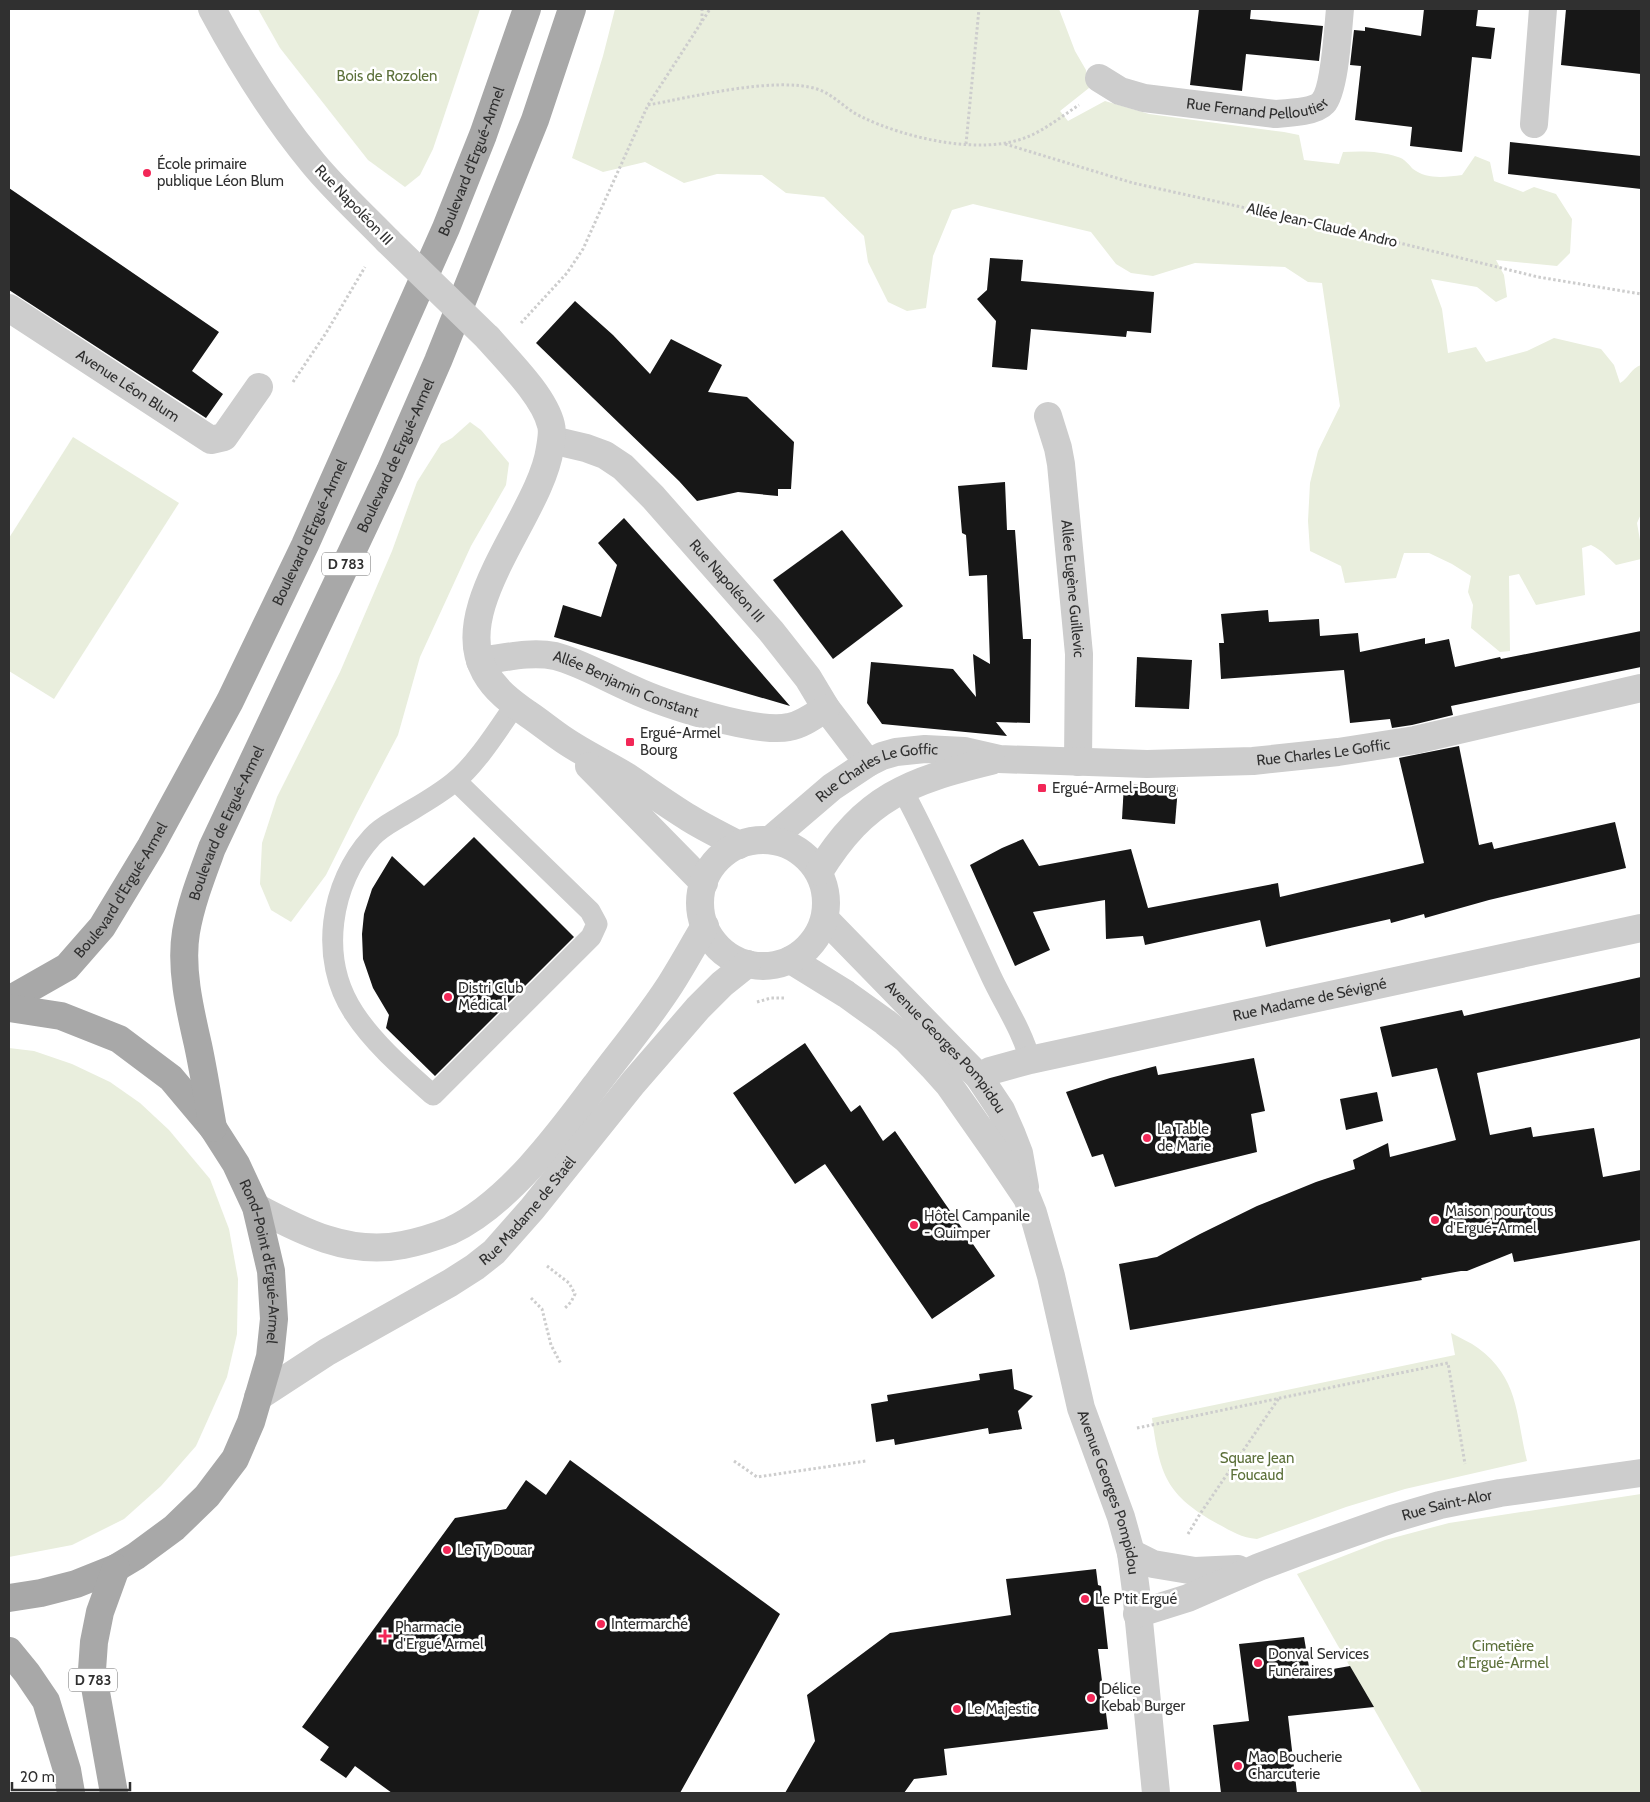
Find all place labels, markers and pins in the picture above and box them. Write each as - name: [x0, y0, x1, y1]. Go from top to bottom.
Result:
- place label: École primaire publique Léon Blum: [157, 154, 284, 190]
- marker: École primaire publique Léon Blum: [141, 167, 153, 179]
- place label: Ergué-Armel Bourg: [640, 724, 721, 759]
- marker: Ergué-Armel Bourg: [624, 736, 636, 748]
- place label: Ergué-Armel-Bourg: [1052, 779, 1177, 797]
- marker: Ergué-Armel-Bourg: [1036, 782, 1048, 794]
- place label: Distri Club Médical: [458, 979, 524, 1014]
- marker: Distri Club Médical: [442, 991, 454, 1003]
- place label: La Table de Marie: [1157, 1120, 1212, 1155]
- marker: La Table de Marie: [1141, 1132, 1153, 1144]
- place label: Maison pour tous d'Ergué-Armel: [1445, 1202, 1554, 1237]
- place label: Hôtel Campanile - Quimper: [924, 1207, 1030, 1242]
- marker: Maison pour tous d'Ergué-Armel: [1429, 1214, 1441, 1226]
- marker: Hôtel Campanile - Quimper: [908, 1219, 920, 1231]
- place label: Le Ty Douar: [457, 1541, 532, 1559]
- marker: Le Ty Douar: [441, 1544, 453, 1556]
- place label: Le P'tit Ergué: [1095, 1590, 1177, 1608]
- marker: Le P'tit Ergué: [1079, 1593, 1091, 1605]
- place label: Intermarché: [611, 1615, 688, 1633]
- place label: Pharmacie d'Ergué Armel: [395, 1618, 484, 1653]
- marker: Intermarché: [595, 1618, 607, 1630]
- marker: Pharmacie d'Ergué Armel: [379, 1630, 391, 1642]
- place label: Donval Services Funéraires: [1268, 1645, 1369, 1680]
- marker: Donval Services Funéraires: [1252, 1657, 1264, 1669]
- place label: Délice Kebab Burger: [1101, 1680, 1185, 1715]
- marker: Délice Kebab Burger: [1085, 1692, 1097, 1704]
- place label: Le Majestic: [967, 1700, 1037, 1718]
- marker: Le Majestic: [951, 1703, 963, 1715]
- place label: Mao Boucherie Charcuterie: [1248, 1748, 1343, 1783]
- marker: Mao Boucherie Charcuterie: [1232, 1760, 1244, 1772]

